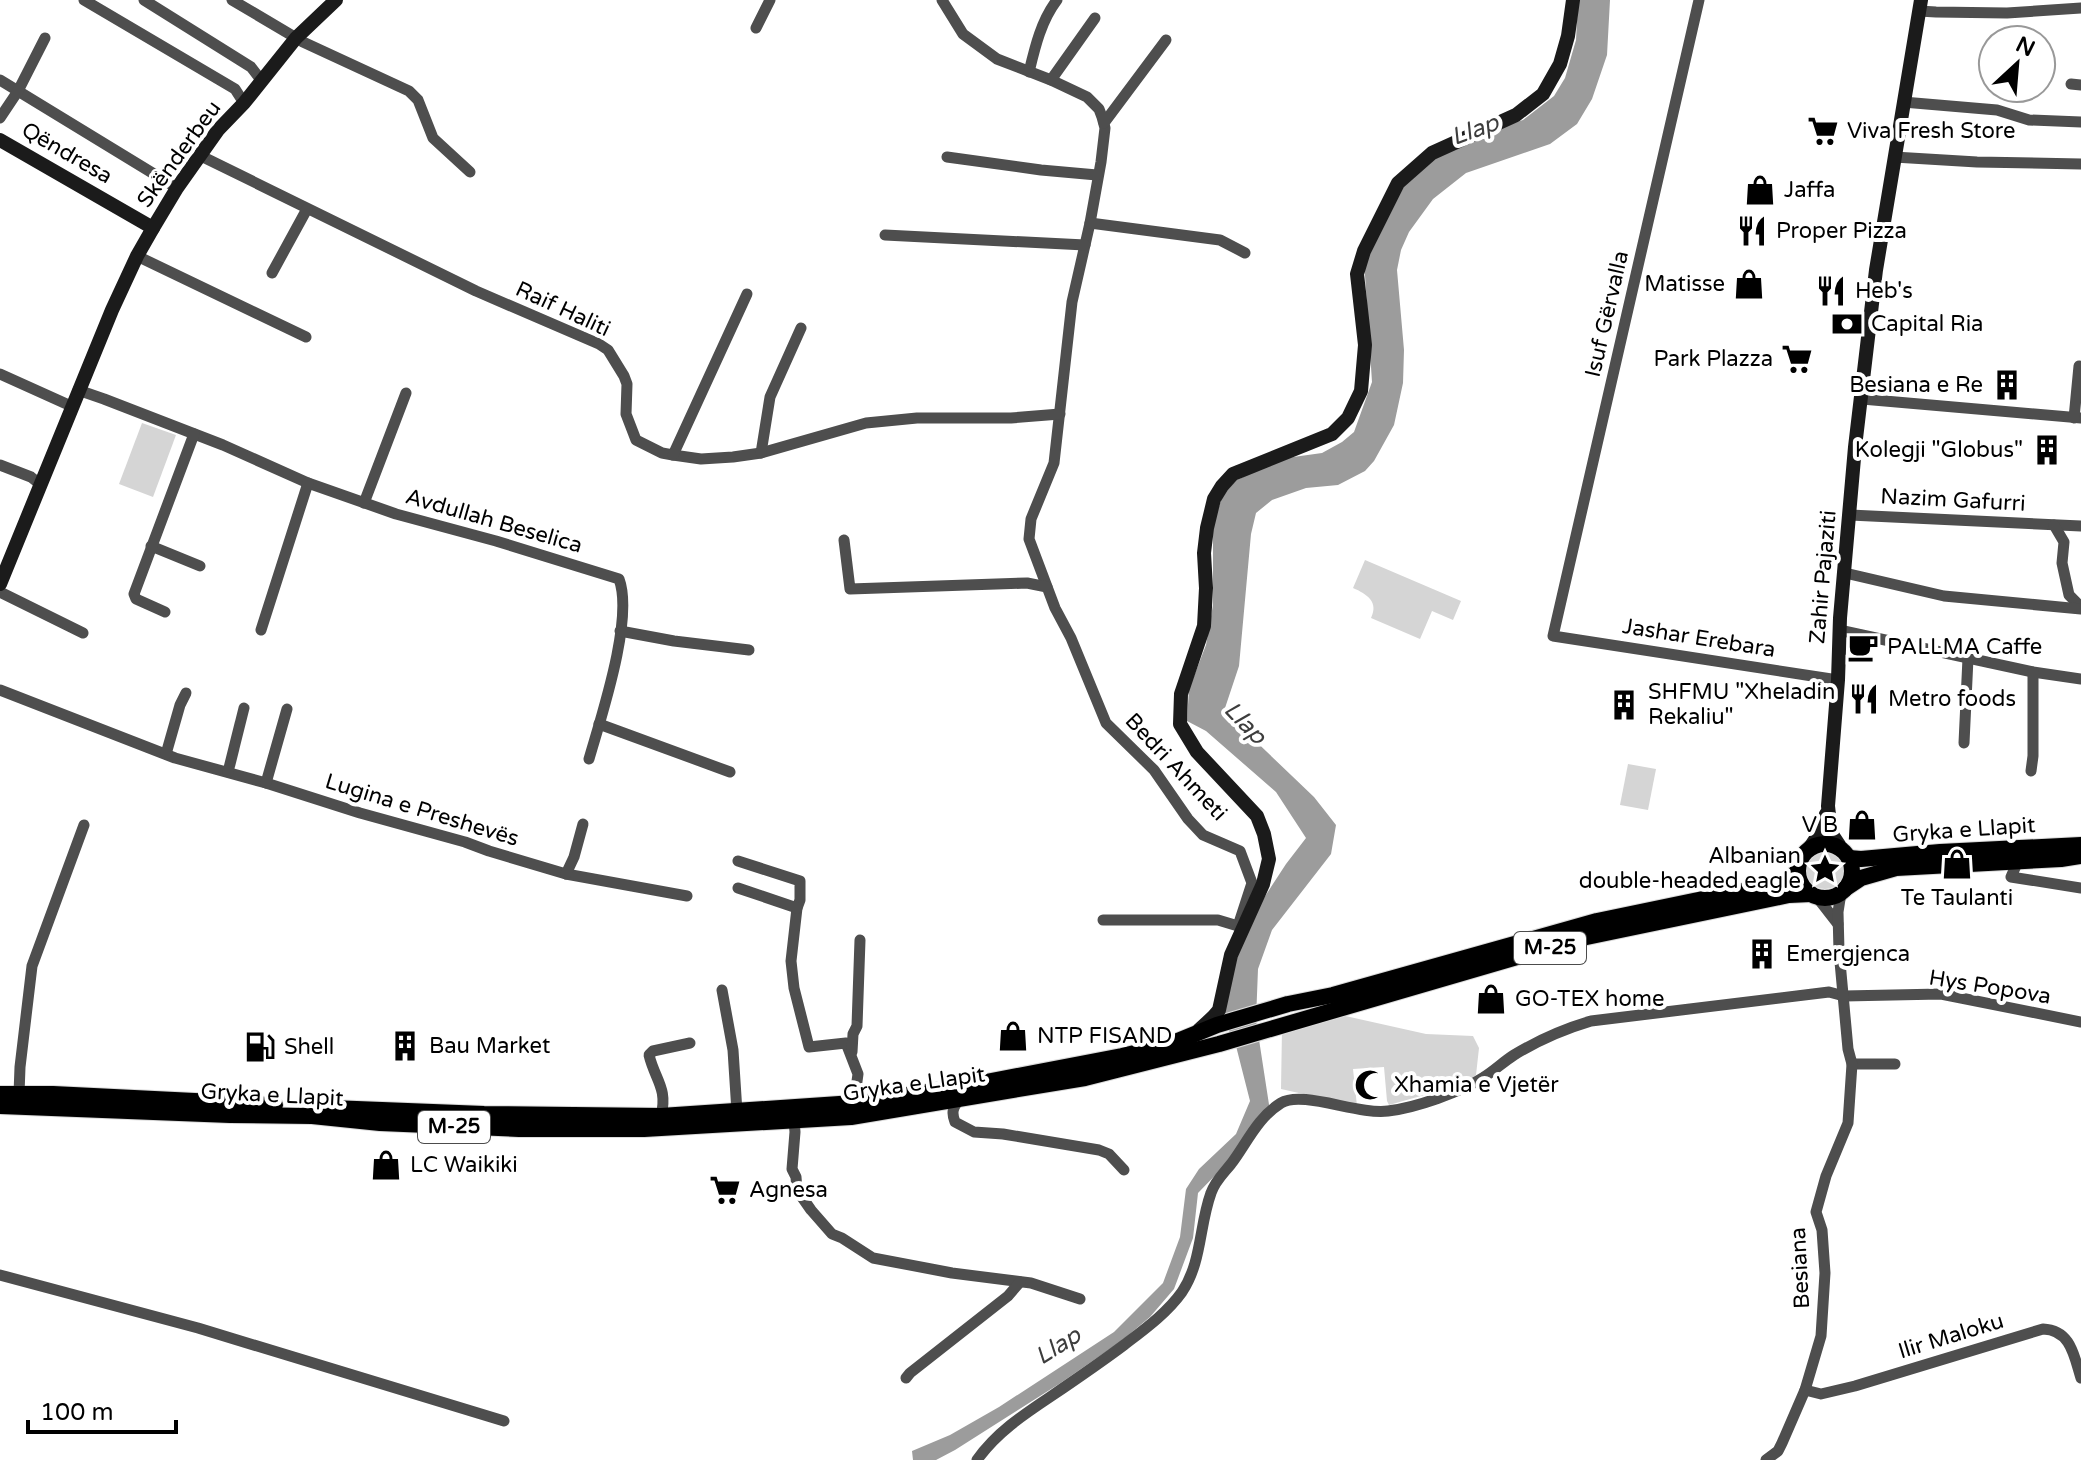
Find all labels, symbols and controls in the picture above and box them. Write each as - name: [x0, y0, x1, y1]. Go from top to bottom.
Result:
- north arrow: [1977, 24, 2057, 104]
- text: N: [2012, 31, 2039, 62]
- street label: Skënderbeu: [132, 96, 226, 212]
- water label: Llap: [1447, 107, 1504, 152]
- supermarket icon: Viva Fresh Store: [1806, 114, 1840, 148]
- street label: Qëndresa: [17, 117, 117, 189]
- place label: Viva Fresh Store: [1847, 118, 2015, 144]
- shop icon: Jaffa: [1743, 173, 1777, 207]
- place label: Jaffa: [1784, 177, 1835, 203]
- restaurant icon: Proper Pizza: [1735, 214, 1769, 248]
- place label: Proper Pizza: [1776, 218, 1907, 244]
- street label: Isuf Gërvalla: [1580, 248, 1634, 380]
- shop icon: Matisse: [1732, 267, 1766, 301]
- place label: Matisse: [1644, 271, 1725, 297]
- restaurant icon: Heb's: [1814, 274, 1848, 308]
- street label: Raif Haliti: [512, 276, 614, 342]
- place label: Heb's: [1855, 278, 1913, 304]
- bank icon: Capital Ria: [1830, 307, 1864, 341]
- place label: Capital Ria: [1871, 311, 1984, 337]
- supermarket icon: Park Plazza: [1780, 342, 1814, 376]
- place label: Park Plazza: [1654, 346, 1773, 372]
- building icon: Besiana e Re: [1990, 368, 2024, 402]
- place label: Besiana e Re: [1849, 372, 1983, 398]
- building icon: Kolegji "Globus": [2030, 433, 2064, 467]
- place label: Kolegji "Globus": [1855, 437, 2023, 463]
- street label: Avdullah Beselica: [403, 483, 585, 559]
- street label: Nazim Gafurri: [1880, 483, 2026, 517]
- street label: Zahir Pajaziti: [1804, 509, 1842, 645]
- street label: Jashar Erebara: [1621, 613, 1777, 663]
- cafe icon: PALLMA Caffe: [1846, 630, 1880, 664]
- place label: PALLMA Caffe: [1887, 634, 2042, 660]
- place label: SHFMU "Xheladin Rekaliu": [1648, 679, 1835, 730]
- restaurant icon: Metro foods: [1847, 682, 1881, 716]
- place label: Metro foods: [1888, 686, 2016, 712]
- building icon: SHFMU "Xheladin Rekaliu": [1607, 688, 1641, 722]
- water label: Llap: [1218, 696, 1274, 752]
- street label: Bedri Ahmeti: [1120, 708, 1232, 826]
- street label: Lugina e Preshevës: [322, 768, 522, 852]
- shop icon: V B: [1845, 808, 1879, 842]
- place label: V B: [1802, 812, 1838, 838]
- street label: Gryka e Llapit: [1892, 812, 2036, 848]
- place label: Albanian double-headed eagle: [1579, 843, 1801, 894]
- shop icon: Te Taulanti: [1940, 847, 1974, 881]
- place icon: Albanian double-headed eagle: [1808, 852, 1842, 886]
- place label: Te Taulanti: [1901, 885, 2013, 911]
- road number: M-25: [1514, 932, 1586, 964]
- building icon: Emergjenca: [1745, 937, 1779, 971]
- place label: Emergjenca: [1786, 941, 1910, 967]
- street label: Hys Popova: [1927, 965, 2053, 1009]
- shop icon: GO-TEX home: [1474, 982, 1508, 1016]
- place label: GO-TEX home: [1515, 986, 1664, 1012]
- shop icon: NTP FISAND: [996, 1019, 1030, 1053]
- place label: NTP FISAND: [1037, 1023, 1172, 1049]
- building icon: Bau Market: [388, 1029, 422, 1063]
- fuel station icon: Shell: [243, 1030, 277, 1064]
- place label: Bau Market: [429, 1033, 550, 1059]
- place label: Shell: [284, 1034, 334, 1060]
- street label: Gryka e Llapit: [841, 1061, 987, 1107]
- mosque icon: Xhamia e Vjetër: [1353, 1068, 1387, 1102]
- place label: Xhamia e Vjetër: [1394, 1072, 1559, 1098]
- street label: Gryka e Llapit: [200, 1078, 344, 1112]
- road number: M-25: [418, 1111, 490, 1143]
- shop icon: LC Waikiki: [369, 1148, 403, 1182]
- place label: LC Waikiki: [410, 1152, 518, 1178]
- supermarket icon: Agnesa: [708, 1173, 742, 1207]
- place label: Agnesa: [749, 1177, 828, 1203]
- street label: Besiana: [1785, 1226, 1815, 1310]
- street label: Ilir Maloku: [1895, 1308, 2007, 1364]
- water label: Llap: [1030, 1320, 1088, 1371]
- scale bar: [28, 1384, 176, 1434]
- text: 100 m: [40, 1398, 114, 1427]

